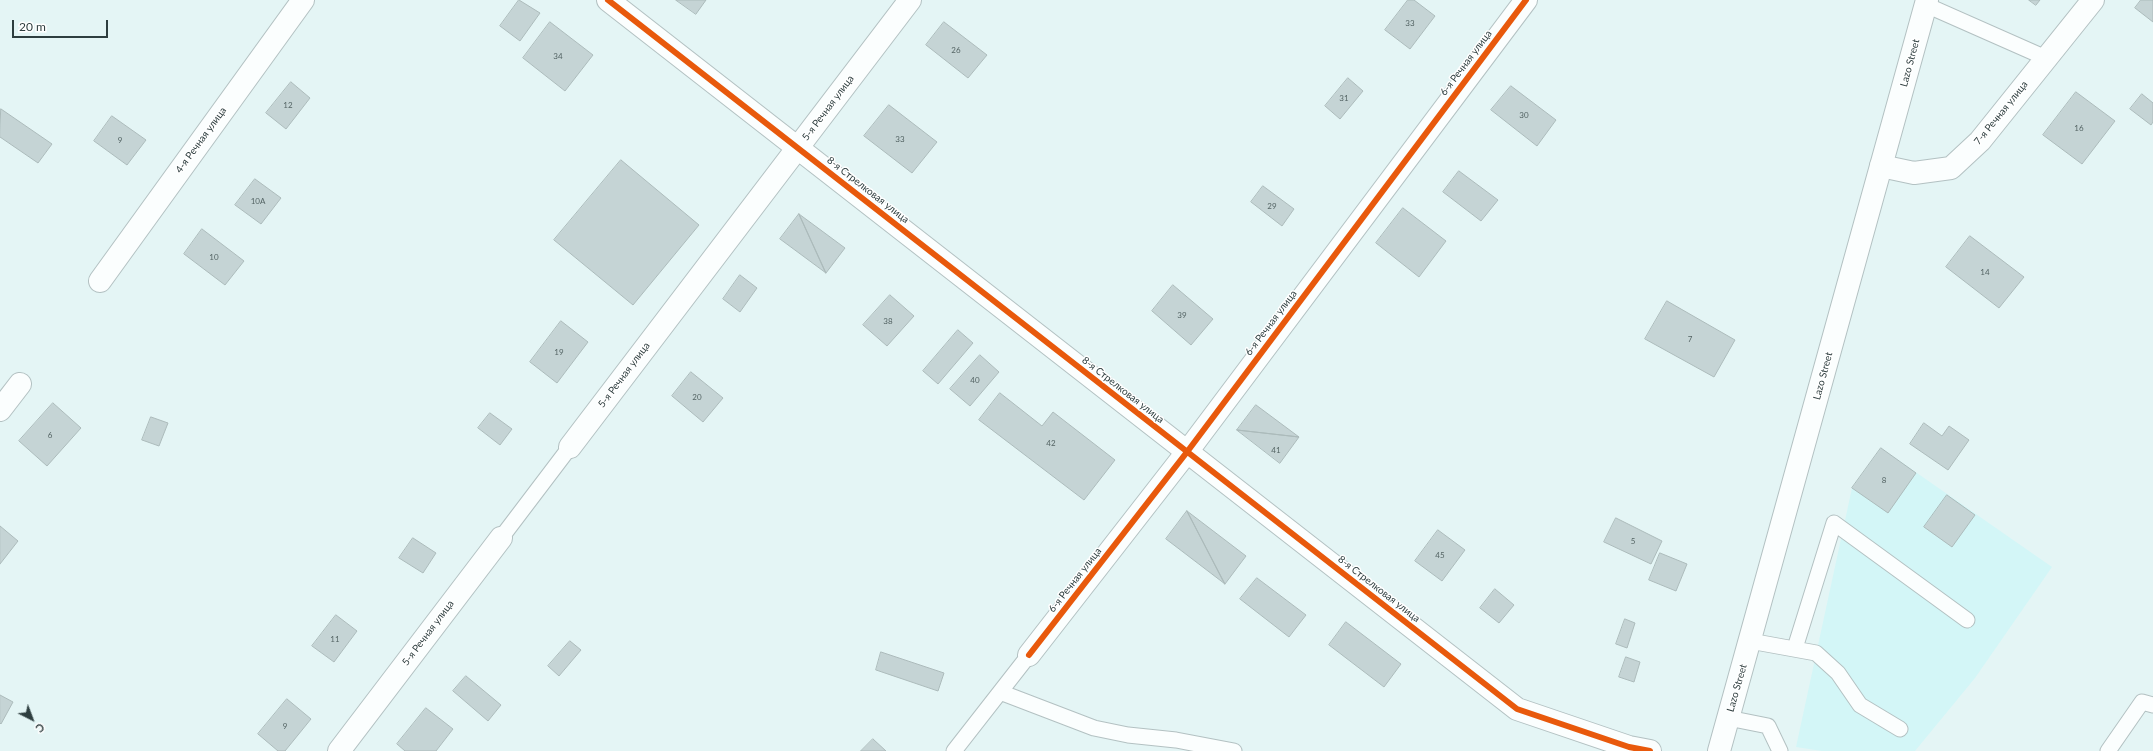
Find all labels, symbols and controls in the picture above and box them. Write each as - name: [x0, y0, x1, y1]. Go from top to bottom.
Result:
- scale bar: [14, 12, 110, 38]
- house number: 33: [1405, 18, 1415, 28]
- text: 20 m: [19, 19, 46, 34]
- street label: 6-я Речная улица: [1438, 28, 1494, 98]
- street label: Lazo Street: [1898, 38, 1922, 88]
- house number: 26: [951, 45, 961, 55]
- house number: 34: [553, 51, 563, 61]
- street label: 5-я Речная улица: [800, 73, 856, 143]
- street label: 7-я Речная улица: [1972, 79, 2030, 147]
- house number: 31: [1339, 93, 1349, 103]
- house number: 12: [283, 100, 293, 110]
- street label: 4-я Речная улица: [173, 105, 229, 175]
- house number: 30: [1519, 110, 1529, 120]
- house number: 16: [2074, 123, 2084, 133]
- house number: 33: [895, 134, 905, 144]
- house number: 9: [118, 135, 122, 145]
- street label: 8-я Стрелковая улица: [825, 154, 911, 226]
- house number: 10А: [251, 196, 265, 206]
- house number: 29: [1267, 201, 1277, 211]
- house number: 10: [209, 252, 219, 262]
- house number: 14: [1980, 267, 1990, 277]
- street label: 6-я Речная улица: [1243, 288, 1299, 358]
- house number: 39: [1177, 310, 1187, 320]
- house number: 38: [883, 316, 893, 326]
- house number: 7: [1688, 334, 1692, 344]
- street label: 5-я Речная улица: [596, 340, 652, 410]
- house number: 19: [554, 347, 564, 357]
- street label: Lazo Street: [1811, 351, 1835, 401]
- street label: 8-я Стрелковая улица: [1080, 354, 1166, 426]
- house number: 40: [970, 375, 980, 385]
- house number: 20: [692, 392, 702, 402]
- house number: 6: [48, 430, 52, 440]
- house number: 42: [1046, 438, 1056, 448]
- house number: 41: [1271, 445, 1281, 455]
- house number: 8: [1882, 475, 1886, 485]
- house number: 5: [1631, 536, 1635, 546]
- street label: 6-я Речная улица: [1046, 545, 1104, 615]
- house number: 45: [1435, 550, 1445, 560]
- street label: 8-я Стрелковая улица: [1336, 553, 1422, 625]
- street label: 5-я Речная улица: [400, 598, 456, 668]
- house number: 11: [330, 634, 340, 644]
- street label: Lazo Street: [1724, 663, 1750, 713]
- north arrow: [12, 699, 52, 739]
- text: С: [33, 721, 47, 736]
- house number: 9: [283, 721, 287, 731]

